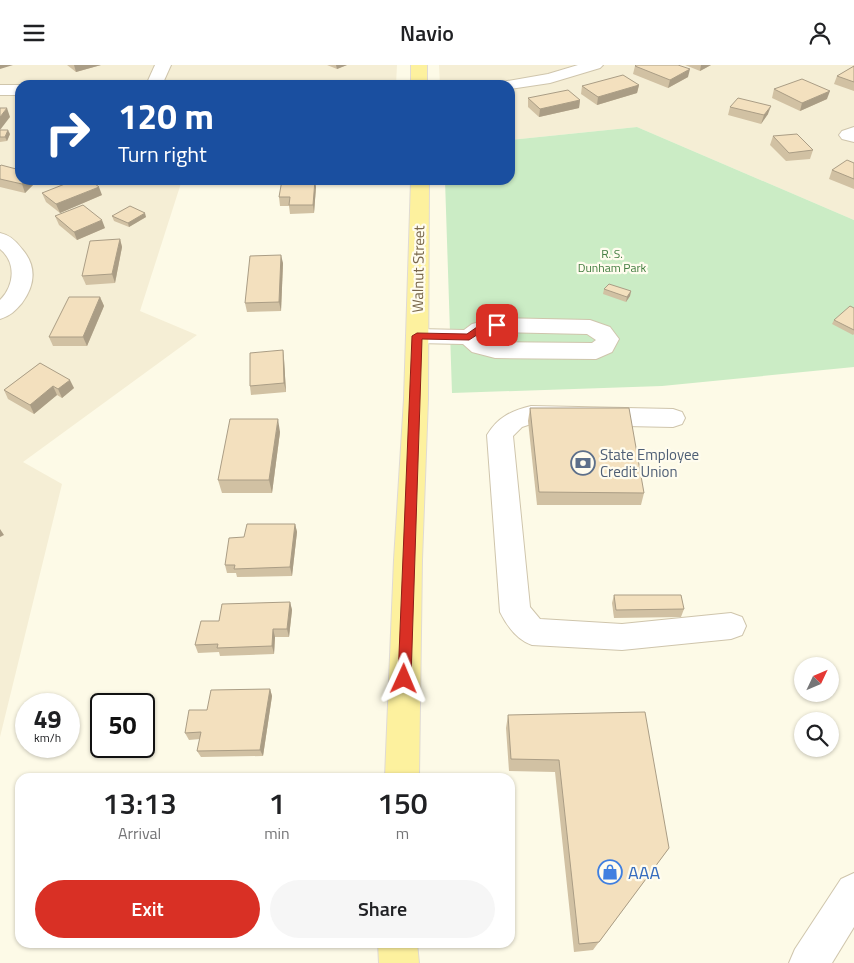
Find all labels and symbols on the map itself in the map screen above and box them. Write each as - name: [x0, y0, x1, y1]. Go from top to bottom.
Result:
- street label: Walnut Street: [406, 224, 430, 313]
- park label: R. S. Dunham Park: [578, 244, 647, 277]
- pin: [476, 304, 518, 346]
- place label: State Employee Credit Union: [600, 443, 699, 483]
- bank icon: State Employee Credit Union: [570, 450, 596, 476]
- position arrow: [377, 652, 429, 704]
- north arrow: [794, 657, 839, 703]
- speed limit sign: 50: [90, 693, 155, 758]
- shop icon: AAA: [597, 859, 623, 885]
- place label: AAA: [628, 859, 660, 886]

